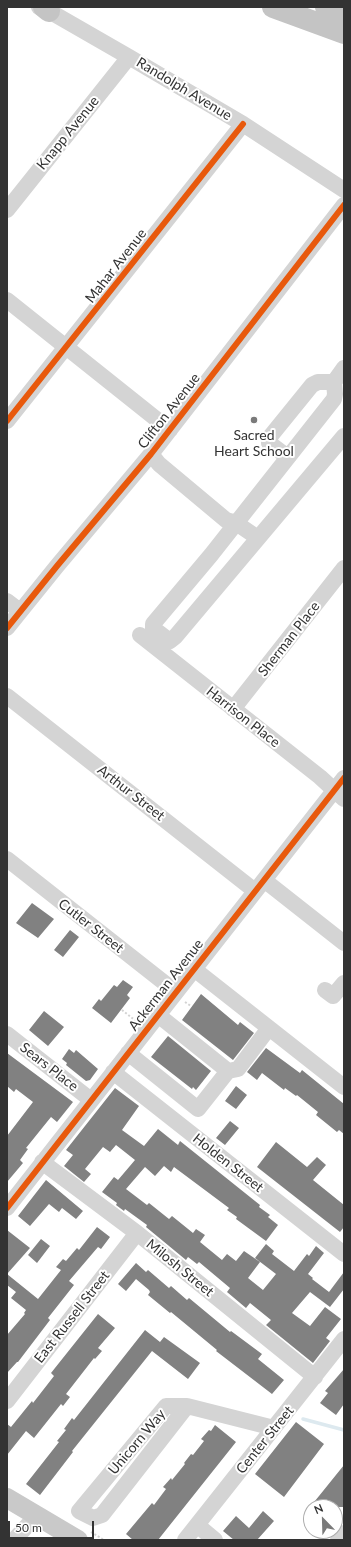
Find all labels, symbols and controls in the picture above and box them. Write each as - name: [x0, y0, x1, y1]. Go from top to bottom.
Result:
- street label: Randolph Avenue: [133, 54, 235, 124]
- street label: Knapp Avenue: [33, 93, 103, 173]
- street label: Mahar Avenue: [82, 226, 150, 306]
- street label: Clifton Avenue: [134, 370, 204, 452]
- marker: Sacred Heart School: [249, 415, 259, 425]
- place label: Sacred Heart School: [214, 427, 294, 460]
- street label: Sherman Place: [255, 598, 323, 680]
- street label: Harrison Place: [203, 683, 283, 751]
- street label: Arthur Street: [94, 762, 168, 824]
- street label: Cutler Street: [55, 895, 127, 957]
- street label: Ackerman Avenue: [125, 936, 207, 1034]
- street label: Sears Place: [17, 1039, 81, 1095]
- street label: Holden Street: [189, 1130, 267, 1196]
- street label: Milosh Street: [143, 1236, 217, 1300]
- street label: East Russell Street: [31, 1268, 113, 1366]
- street label: Center Street: [233, 1403, 297, 1477]
- street label: Unicorn Way: [105, 1406, 169, 1478]
- north arrow: [303, 1499, 343, 1539]
- text: N: [312, 1501, 325, 1516]
- scale bar: [10, 1513, 96, 1539]
- text: 50 m: [15, 1520, 42, 1535]

